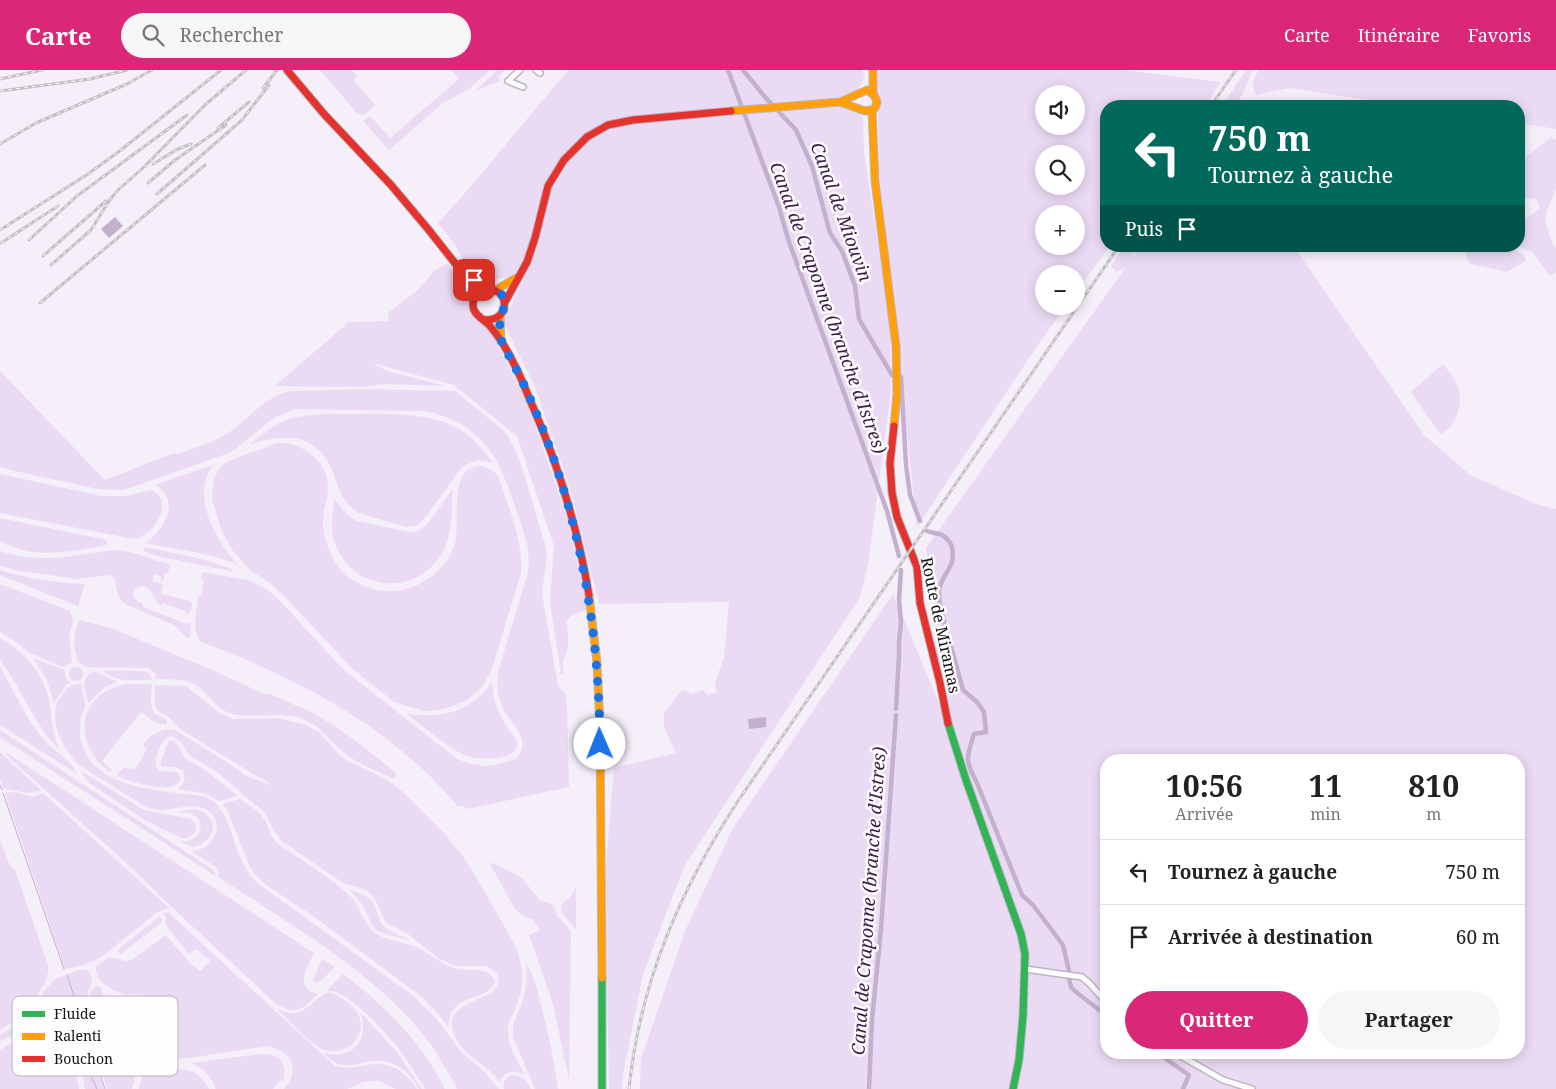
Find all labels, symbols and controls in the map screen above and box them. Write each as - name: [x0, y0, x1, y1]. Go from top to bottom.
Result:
- search box: [121, 13, 471, 58]
- text: Carte: [25, 19, 91, 52]
- icon: search: [139, 21, 167, 49]
- text: Rechercher: [179, 22, 283, 48]
- text: Carte: [1284, 23, 1330, 47]
- text: Itinéraire: [1358, 23, 1440, 47]
- text: Favoris: [1468, 23, 1531, 47]
- map controls: [1035, 85, 1085, 315]
- button: sound: [1035, 85, 1085, 135]
- text: 750 m: [1208, 114, 1311, 161]
- icon: left: [1125, 120, 1190, 185]
- water label: Canal de Miouvin: [806, 139, 878, 285]
- button: search: [1035, 145, 1085, 195]
- water label: Canal de Craponne (branche d'Istres): [765, 158, 893, 457]
- text: Tournez à gauche: [1208, 159, 1393, 189]
- button: +: [1035, 205, 1085, 255]
- icon: arrive: [1173, 215, 1201, 243]
- text: Puis: [1125, 216, 1163, 242]
- pin: [453, 259, 495, 301]
- button: −: [1035, 265, 1085, 315]
- icon: arrive: [460, 266, 488, 294]
- street label: Route de Miramas: [916, 555, 966, 695]
- position arrow: [573, 717, 625, 769]
- water label: Canal de Craponne (branche d'Istres): [845, 746, 891, 1056]
- text: 10:56: [1166, 765, 1243, 806]
- text: 11: [1309, 765, 1342, 806]
- text: 810: [1408, 765, 1459, 806]
- text: Arrivée: [1175, 803, 1233, 825]
- text: min: [1310, 803, 1341, 825]
- text: m: [1426, 803, 1441, 825]
- icon: left: [1125, 858, 1153, 886]
- text: Tournez à gauche: [1168, 859, 1337, 885]
- text: 750 m: [1445, 859, 1500, 885]
- icon: arrive: [1125, 923, 1153, 951]
- text: Arrivée à destination: [1168, 924, 1373, 950]
- text: 60 m: [1456, 924, 1500, 950]
- button: Quitter: [1125, 991, 1308, 1049]
- button: Partager: [1318, 991, 1500, 1049]
- legend: [12, 996, 178, 1076]
- text: Fluide: [54, 1004, 96, 1023]
- text: Ralenti: [54, 1026, 102, 1045]
- text: Bouchon: [54, 1049, 113, 1068]

